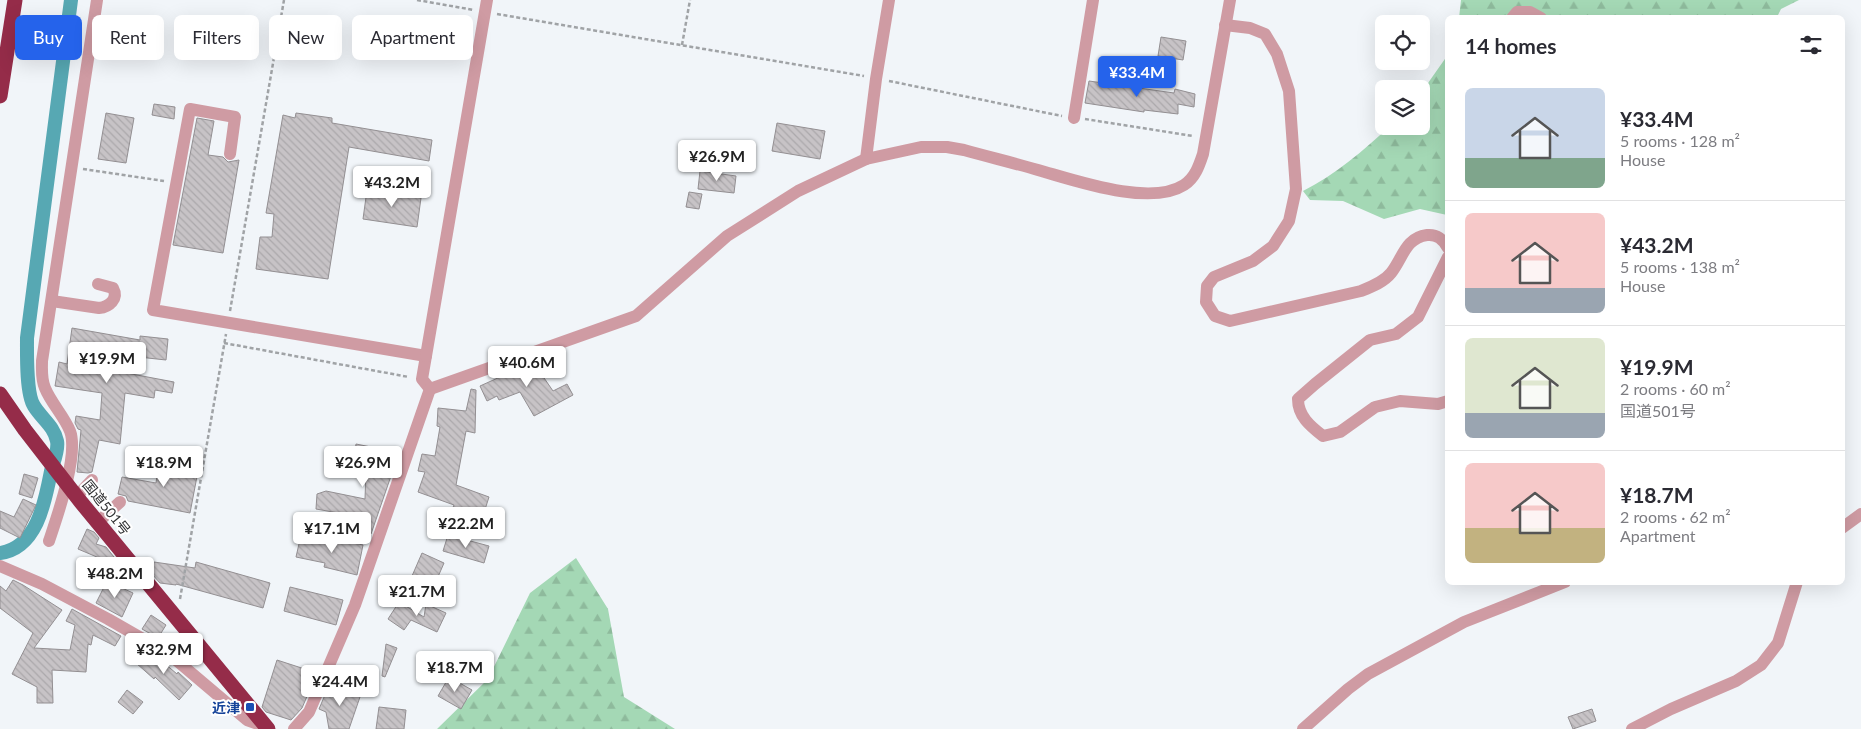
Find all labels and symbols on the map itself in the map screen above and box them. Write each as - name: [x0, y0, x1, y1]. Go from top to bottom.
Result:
- pin: ¥33.4M: [1096, 56, 1178, 98]
- pin: ¥26.9M: [676, 140, 758, 182]
- pin: ¥43.2M: [351, 166, 433, 208]
- pin: ¥19.9M: [66, 342, 148, 384]
- pin: ¥40.6M: [486, 346, 568, 388]
- pin: ¥18.9M: [123, 446, 205, 488]
- pin: ¥26.9M: [322, 446, 404, 488]
- street label: 国道501号: [80, 476, 134, 538]
- pin: ¥22.2M: [425, 506, 507, 549]
- pin: ¥17.1M: [291, 512, 373, 554]
- pin: ¥48.2M: [74, 556, 156, 599]
- pin: ¥21.7M: [376, 574, 458, 617]
- pin: ¥32.9M: [123, 632, 205, 675]
- pin: ¥18.7M: [414, 650, 496, 693]
- pin: ¥24.4M: [299, 664, 381, 707]
- place label: 近津: [212, 699, 240, 716]
- marker: 近津: [244, 701, 256, 713]

